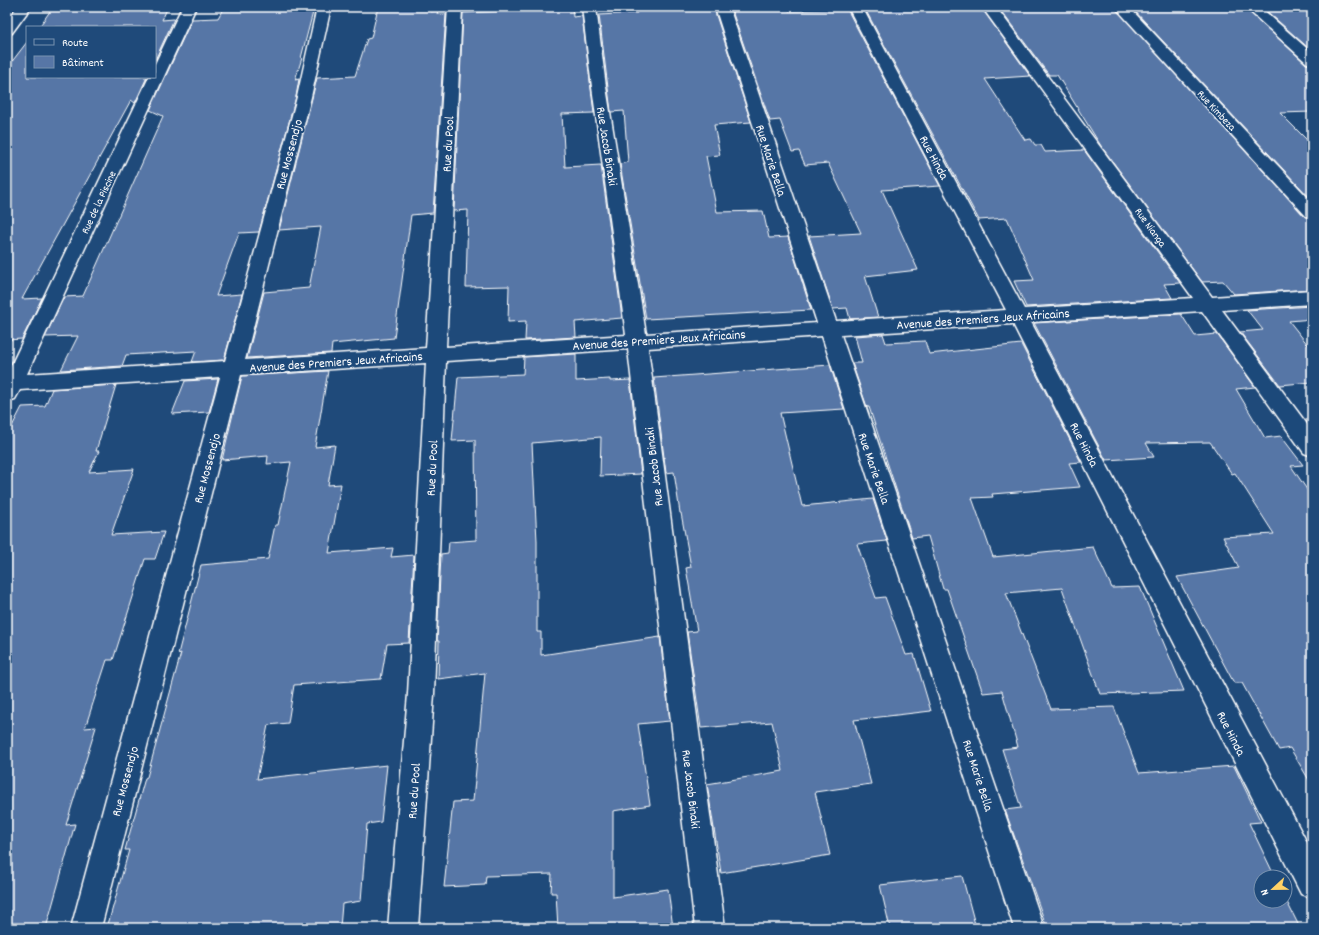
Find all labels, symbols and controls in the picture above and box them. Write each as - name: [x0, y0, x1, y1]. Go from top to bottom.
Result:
- legend: [26, 26, 156, 78]
- text: Route: [62, 35, 88, 52]
- text: Bâtiment: [62, 55, 104, 72]
- street label: Rue Kimbeza: [1192, 87, 1239, 136]
- street label: Rue Jacob Binaki: [590, 106, 621, 188]
- street label: Rue du Pool: [439, 116, 460, 173]
- street label: Rue Mossendjo: [272, 117, 309, 192]
- street label: Rue Marie Bella: [749, 122, 790, 200]
- street label: Rue Hinda: [913, 133, 953, 185]
- street label: Rue de la Piscine: [78, 168, 122, 237]
- street label: Rue Nianga: [1130, 205, 1170, 252]
- street label: Avenue des Premiers Jeux Africains: [896, 305, 1070, 336]
- street label: Avenue des Premiers Jeux Africains: [572, 326, 746, 357]
- street label: Avenue des Premiers Jeux Africains: [249, 348, 423, 379]
- street label: Rue Hinda: [1063, 419, 1103, 472]
- street label: Rue Jacob Binaki: [641, 426, 670, 507]
- street label: Rue Mossendjo: [190, 431, 227, 506]
- street label: Rue Marie Bella: [852, 431, 894, 508]
- street label: Rue du Pool: [423, 440, 444, 497]
- street label: Rue Hinda: [1210, 708, 1250, 761]
- street label: Rue Marie Bella: [956, 737, 997, 815]
- street label: Rue Mossendjo: [108, 744, 145, 819]
- street label: Rue Jacob Binaki: [675, 749, 704, 830]
- street label: Rue du Pool: [404, 763, 427, 820]
- north arrow: [1253, 869, 1293, 909]
- text: N: [1257, 886, 1274, 898]

